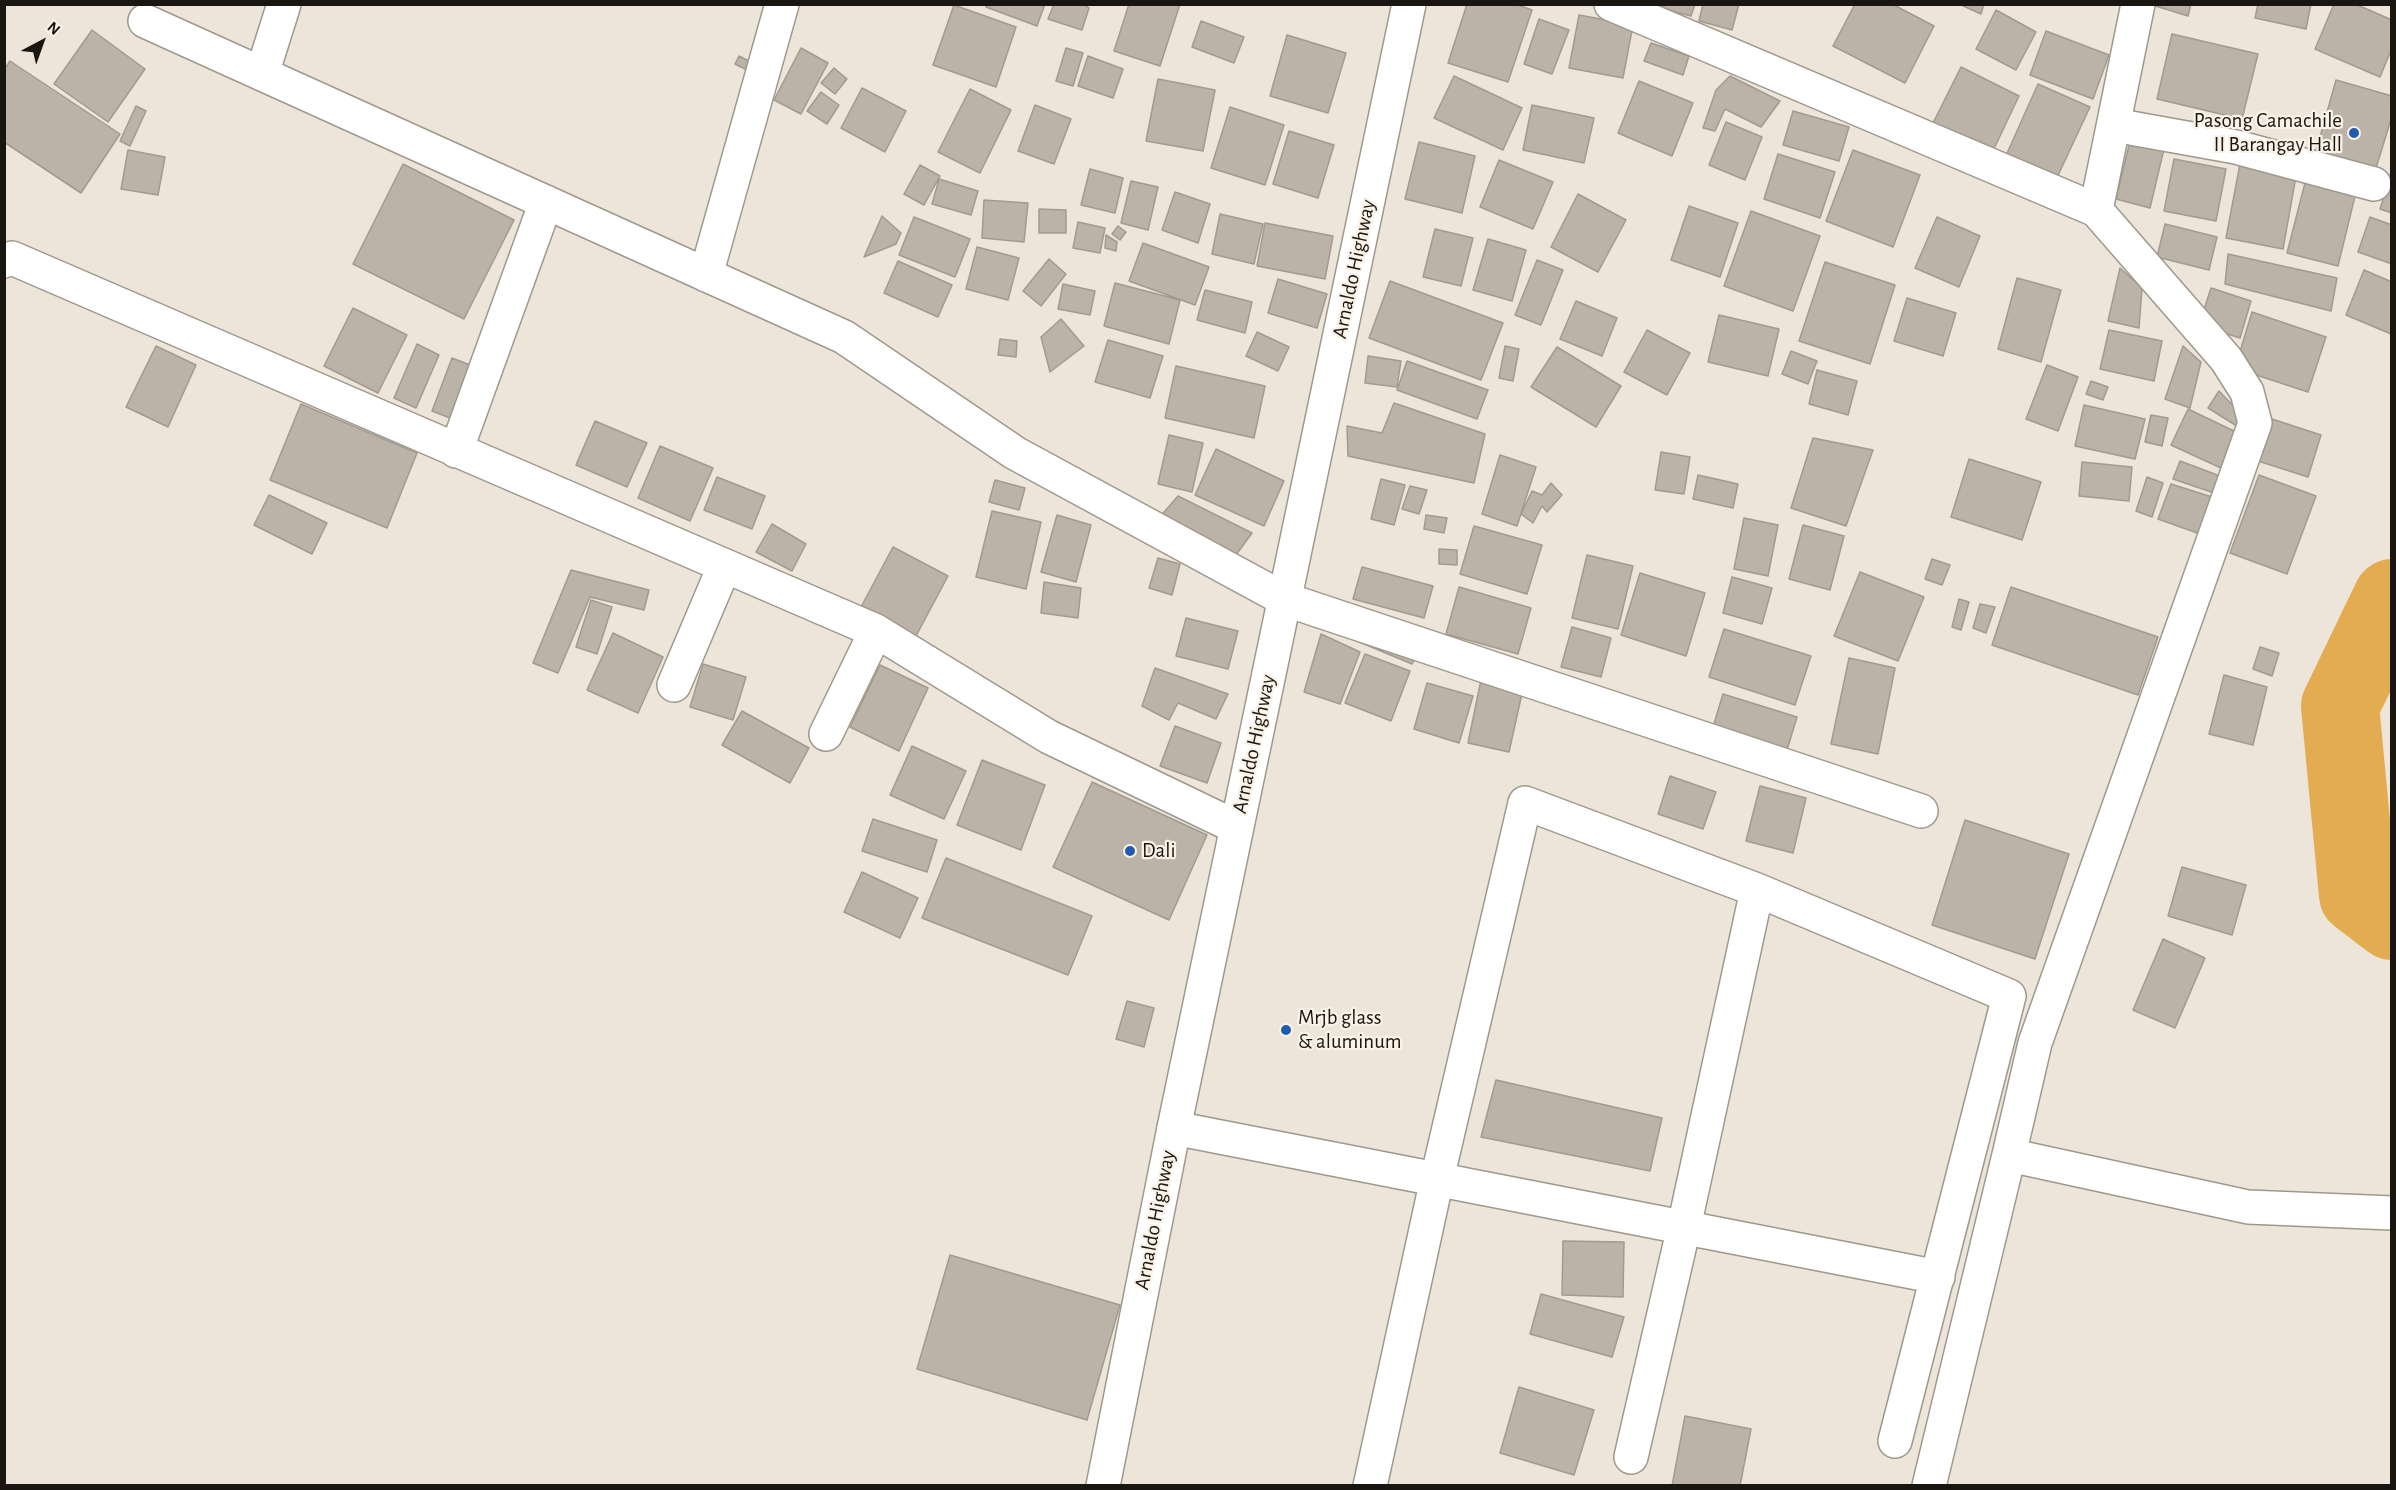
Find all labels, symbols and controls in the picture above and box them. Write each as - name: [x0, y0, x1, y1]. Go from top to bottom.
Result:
- north arrow: [12, 12, 72, 72]
- text: N: [44, 19, 63, 38]
- place label: Pasong Camachile II Barangay Hall: [2194, 108, 2342, 158]
- marker: Pasong Camachile II Barangay Hall: [2347, 126, 2361, 140]
- street label: Arnaldo Highway: [1327, 197, 1381, 341]
- street label: Arnaldo Highway: [1227, 672, 1281, 816]
- place label: Dali: [1142, 838, 1176, 864]
- marker: Dali: [1123, 844, 1137, 858]
- place label: Mrjb glass & aluminum: [1298, 1005, 1401, 1055]
- marker: Mrjb glass & aluminum: [1279, 1023, 1293, 1037]
- street label: Arnaldo Highway: [1129, 1148, 1181, 1292]

